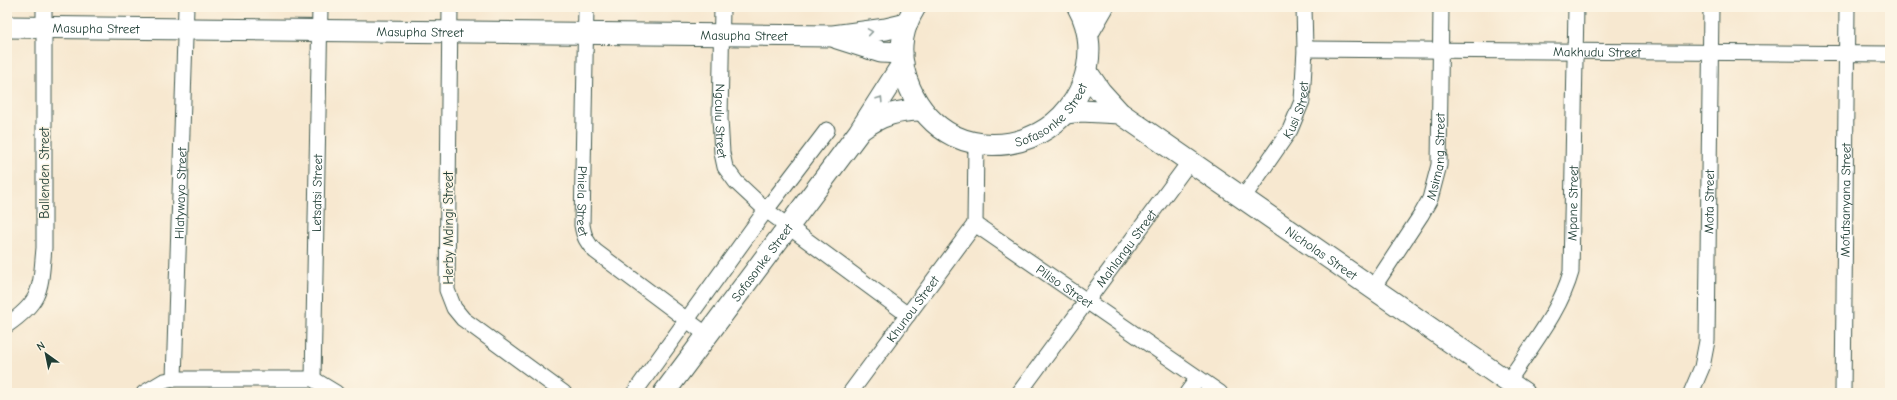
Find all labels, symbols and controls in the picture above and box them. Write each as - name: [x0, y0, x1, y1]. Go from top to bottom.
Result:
- street label: Masupha Street: [52, 20, 141, 36]
- street label: Masupha Street: [376, 24, 465, 40]
- street label: Masupha Street: [700, 28, 789, 44]
- one-way arrow: [867, 28, 873, 37]
- street label: Makhudu Street: [1553, 44, 1642, 60]
- street label: Sofasonke Street: [1013, 80, 1091, 150]
- street label: Kusi Street: [1280, 80, 1311, 141]
- street label: Ngculu Street: [712, 83, 730, 161]
- one-way arrow: [875, 96, 883, 103]
- street label: Msimang Street: [1423, 112, 1448, 202]
- street label: Ballenden Street: [37, 126, 52, 219]
- street label: Mofutsanyana Street: [1837, 142, 1854, 257]
- street label: Hlatywayo Street: [172, 146, 190, 239]
- street label: Letsatsi Street: [309, 153, 325, 232]
- street label: Mpane Street: [1565, 164, 1581, 241]
- street label: Phiela Street: [574, 166, 592, 239]
- street label: Mota Street: [1701, 168, 1717, 234]
- street label: Herby Mdingi Street: [441, 170, 456, 284]
- street label: Mahlangu Street: [1093, 206, 1160, 290]
- street label: Sofasonke Street: [728, 220, 797, 304]
- street label: Nicholas Street: [1283, 223, 1361, 284]
- street label: Piliso Street: [1033, 262, 1097, 312]
- street label: Khunou Street: [883, 272, 943, 345]
- north arrow: [26, 334, 66, 374]
- text: N: [34, 339, 47, 353]

